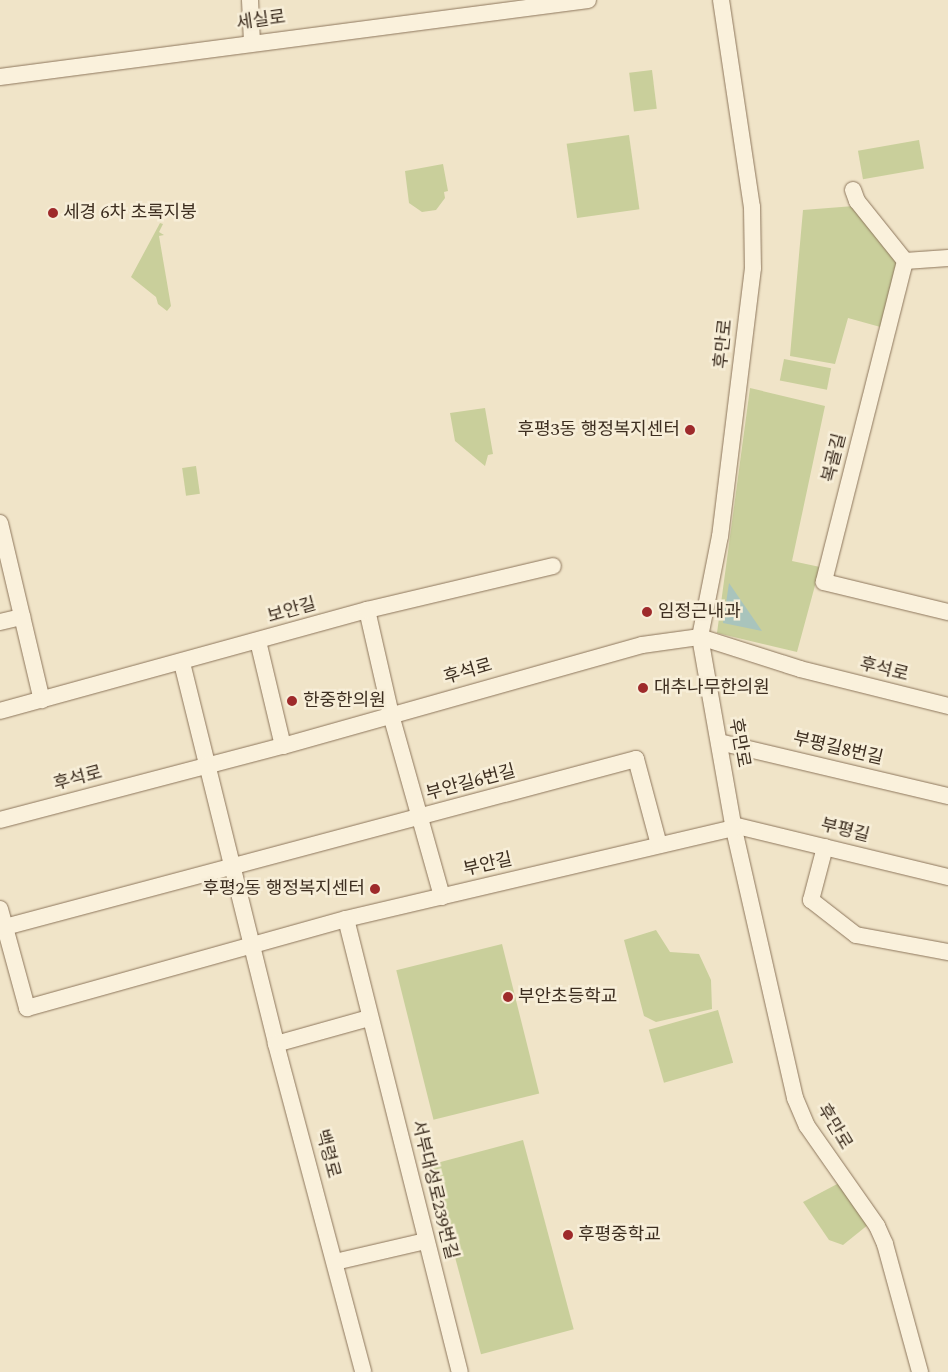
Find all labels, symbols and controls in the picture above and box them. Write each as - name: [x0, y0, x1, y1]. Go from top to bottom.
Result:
- street label: 세실로: [235, 7, 287, 35]
- place label: 세경 6차 초록지붕: [63, 202, 197, 224]
- marker: 세경 6차 초록지붕: [47, 207, 59, 219]
- street label: 후만로: [711, 318, 737, 370]
- place label: 후평3동 행정복지센터: [517, 419, 680, 441]
- marker: 후평3동 행정복지센터: [684, 424, 696, 436]
- street label: 복골길: [819, 431, 851, 485]
- street label: 보안길: [265, 594, 319, 628]
- place label: 임정근내과: [658, 601, 741, 623]
- marker: 임정근내과: [640, 605, 654, 619]
- street label: 후석로: [857, 654, 911, 686]
- street label: 후석로: [441, 655, 495, 689]
- place label: 대추나무한의원: [654, 677, 770, 699]
- marker: 대추나무한의원: [636, 681, 650, 695]
- place label: 한중한의원: [303, 690, 386, 712]
- marker: 한중한의원: [285, 694, 299, 708]
- street label: 후만로: [724, 717, 754, 769]
- street label: 부평길8번길: [791, 728, 885, 770]
- street label: 부안길6번길: [424, 761, 518, 805]
- street label: 후석로: [51, 762, 105, 796]
- street label: 부평길: [818, 815, 872, 847]
- street label: 부안길: [461, 849, 515, 881]
- place label: 후평2동 행정복지센터: [202, 878, 365, 900]
- marker: 후평2동 행정복지센터: [369, 883, 381, 895]
- place label: 부안초등학교: [518, 986, 617, 1008]
- marker: 부안초등학교: [502, 991, 514, 1003]
- street label: 후만로: [812, 1100, 856, 1154]
- street label: 서부대성로239번길: [406, 1118, 462, 1262]
- street label: 백령로: [310, 1127, 344, 1181]
- place label: 후평중학교: [578, 1224, 661, 1246]
- marker: 후평중학교: [562, 1229, 574, 1241]

